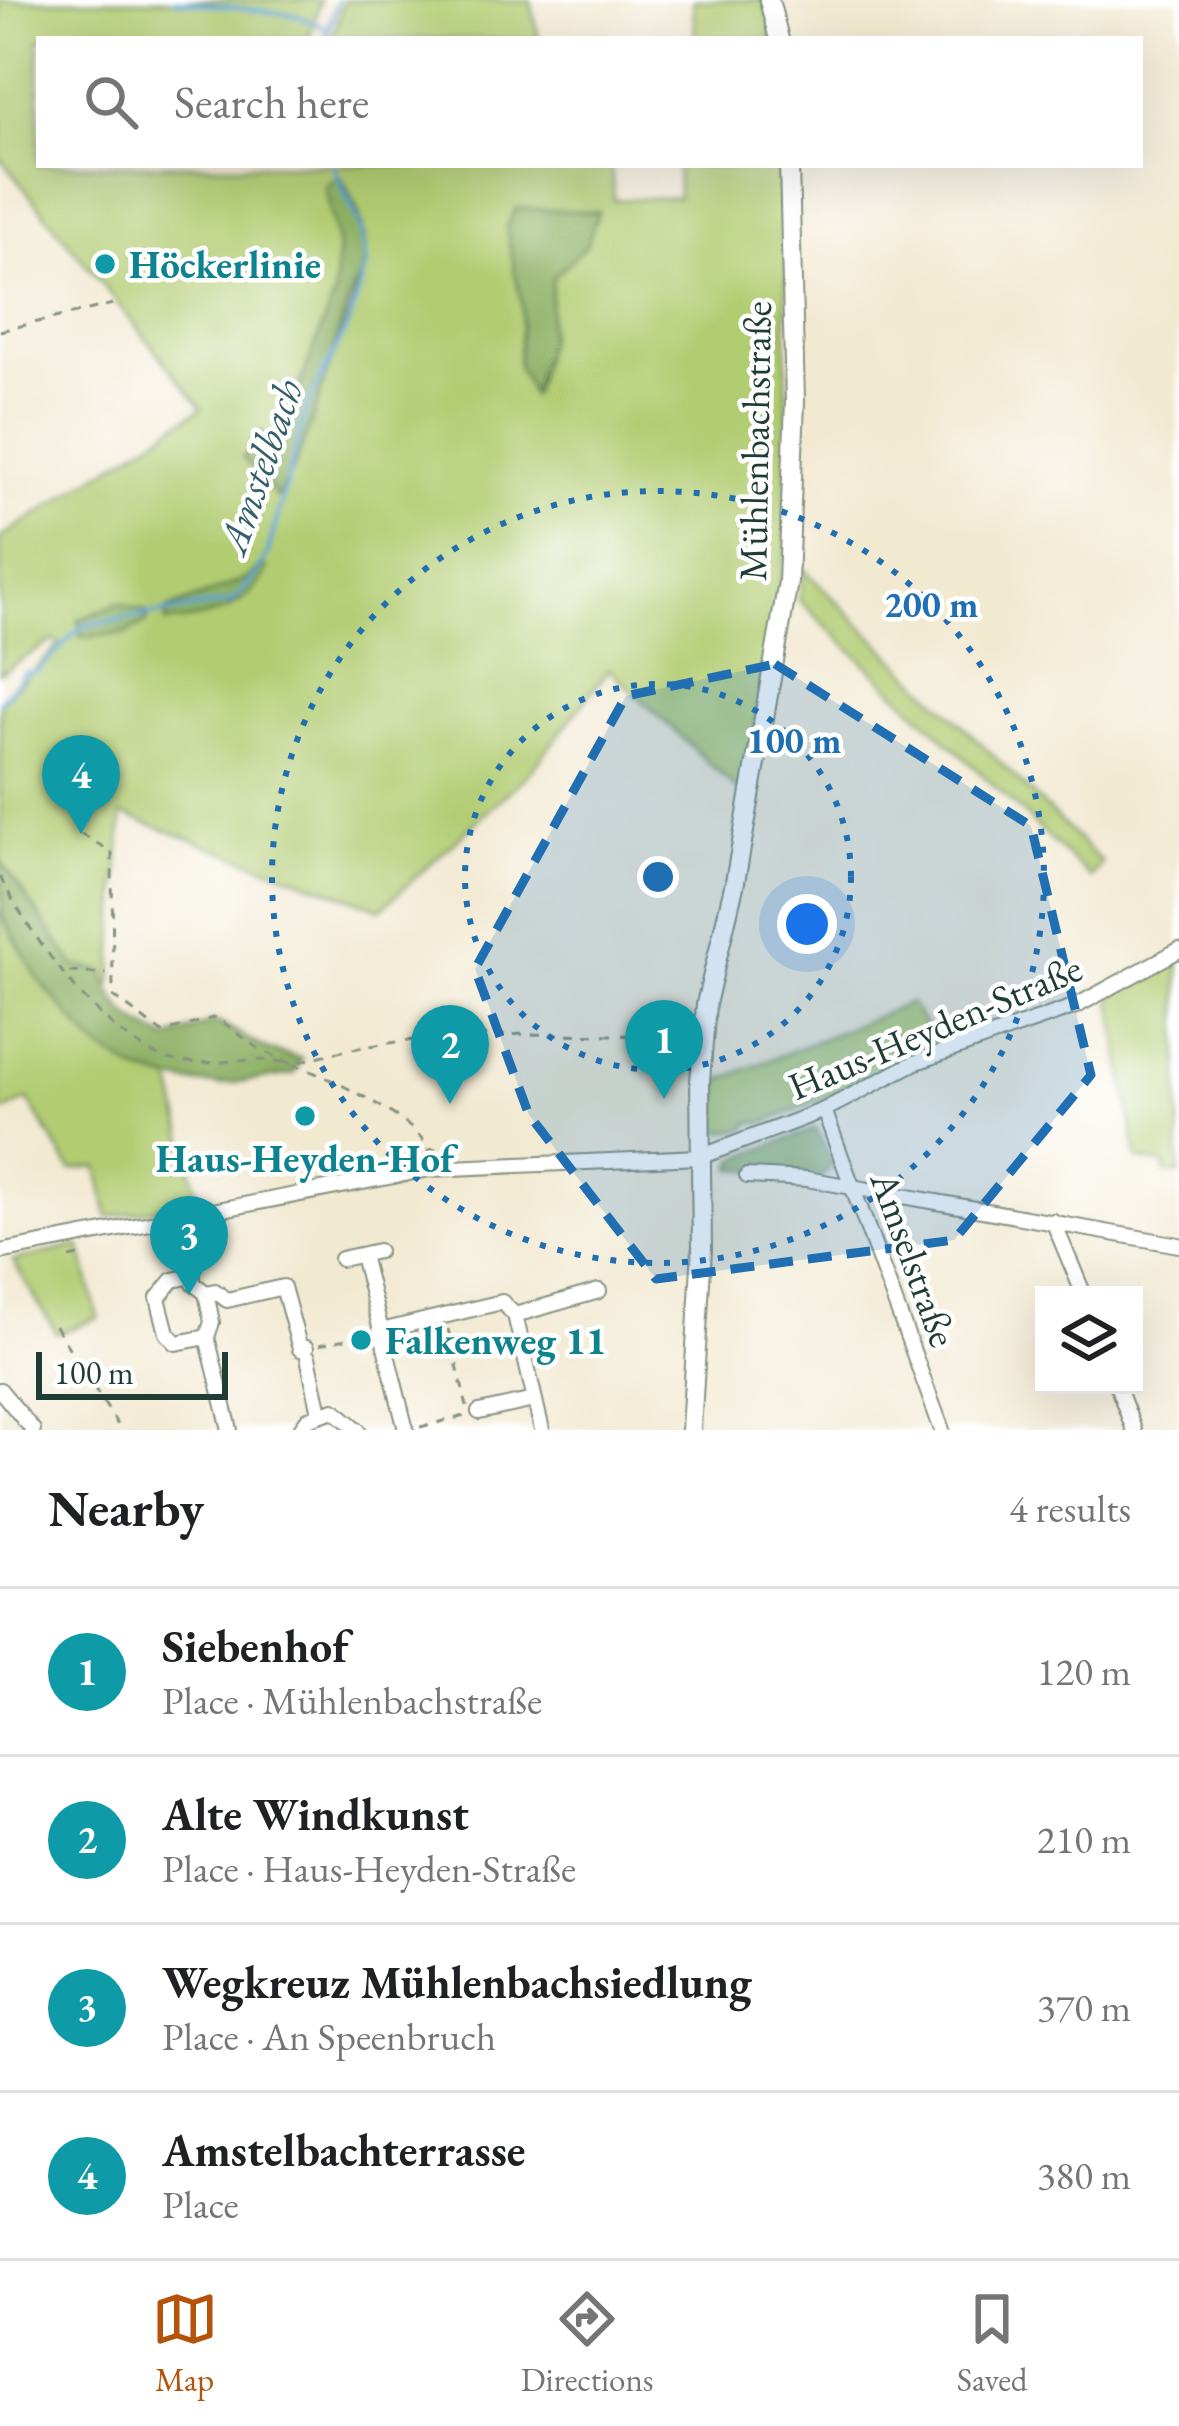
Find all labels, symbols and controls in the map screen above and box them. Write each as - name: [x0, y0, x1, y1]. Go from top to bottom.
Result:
- search box: [36, 36, 1143, 168]
- icon: search: [78, 69, 144, 135]
- text: Search here: [174, 73, 369, 131]
- place label: Höckerlinie: [129, 239, 321, 290]
- marker: Höckerlinie: [92, 251, 118, 277]
- street label: Mühlenbachstraße: [727, 301, 783, 581]
- water label: Amstelbach: [204, 372, 315, 563]
- text: 200 m: [884, 581, 978, 628]
- text: 100 m: [747, 717, 841, 764]
- pin: 4: [42, 735, 120, 834]
- centre of rings: [637, 856, 679, 898]
- your location: [777, 894, 837, 954]
- street label: Haus-Heyden-Straße: [781, 942, 1089, 1112]
- pin: 1: [625, 1000, 703, 1099]
- pin: 2: [411, 1005, 489, 1104]
- marker: Haus-Heyden-Hof: [292, 1103, 318, 1129]
- place label: Haus-Heyden-Hof: [156, 1133, 459, 1184]
- street label: Amselstraße: [858, 1163, 969, 1354]
- pin: 3: [150, 1196, 228, 1295]
- map controls: [1035, 1286, 1143, 1394]
- button: layers: [1035, 1286, 1143, 1394]
- place label: Falkenweg 11: [385, 1315, 606, 1366]
- marker: Falkenweg 11: [348, 1327, 374, 1353]
- scale bar: [36, 1346, 228, 1399]
- text: 100 m: [54, 1351, 134, 1394]
- text: Nearby: [48, 1475, 204, 1541]
- text: 4 results: [1009, 1483, 1131, 1534]
- text: Siebenhof: [162, 1617, 348, 1675]
- text: 1: [77, 1646, 97, 1697]
- text: 120 m: [1037, 1646, 1131, 1697]
- text: Place · Mühlenbachstraße: [162, 1675, 542, 1726]
- text: Alte Windkunst: [162, 1785, 469, 1843]
- text: 2: [77, 1814, 97, 1865]
- text: 210 m: [1037, 1814, 1131, 1865]
- text: Place · Haus-Heyden-Straße: [162, 1843, 576, 1894]
- text: Wegkreuz Mühlenbachsiedlung: [162, 1953, 752, 2011]
- text: 3: [77, 1982, 97, 2033]
- text: 370 m: [1037, 1982, 1131, 2033]
- text: Place · An Speenbruch: [162, 2011, 496, 2062]
- text: Amstelbachterrasse: [162, 2121, 526, 2179]
- text: 4: [77, 2150, 97, 2201]
- text: 380 m: [1037, 2150, 1131, 2201]
- text: Place: [162, 2179, 239, 2230]
- tab: Map: [152, 2286, 218, 2401]
- tab: Directions: [521, 2286, 654, 2401]
- tab: Saved: [957, 2286, 1027, 2401]

